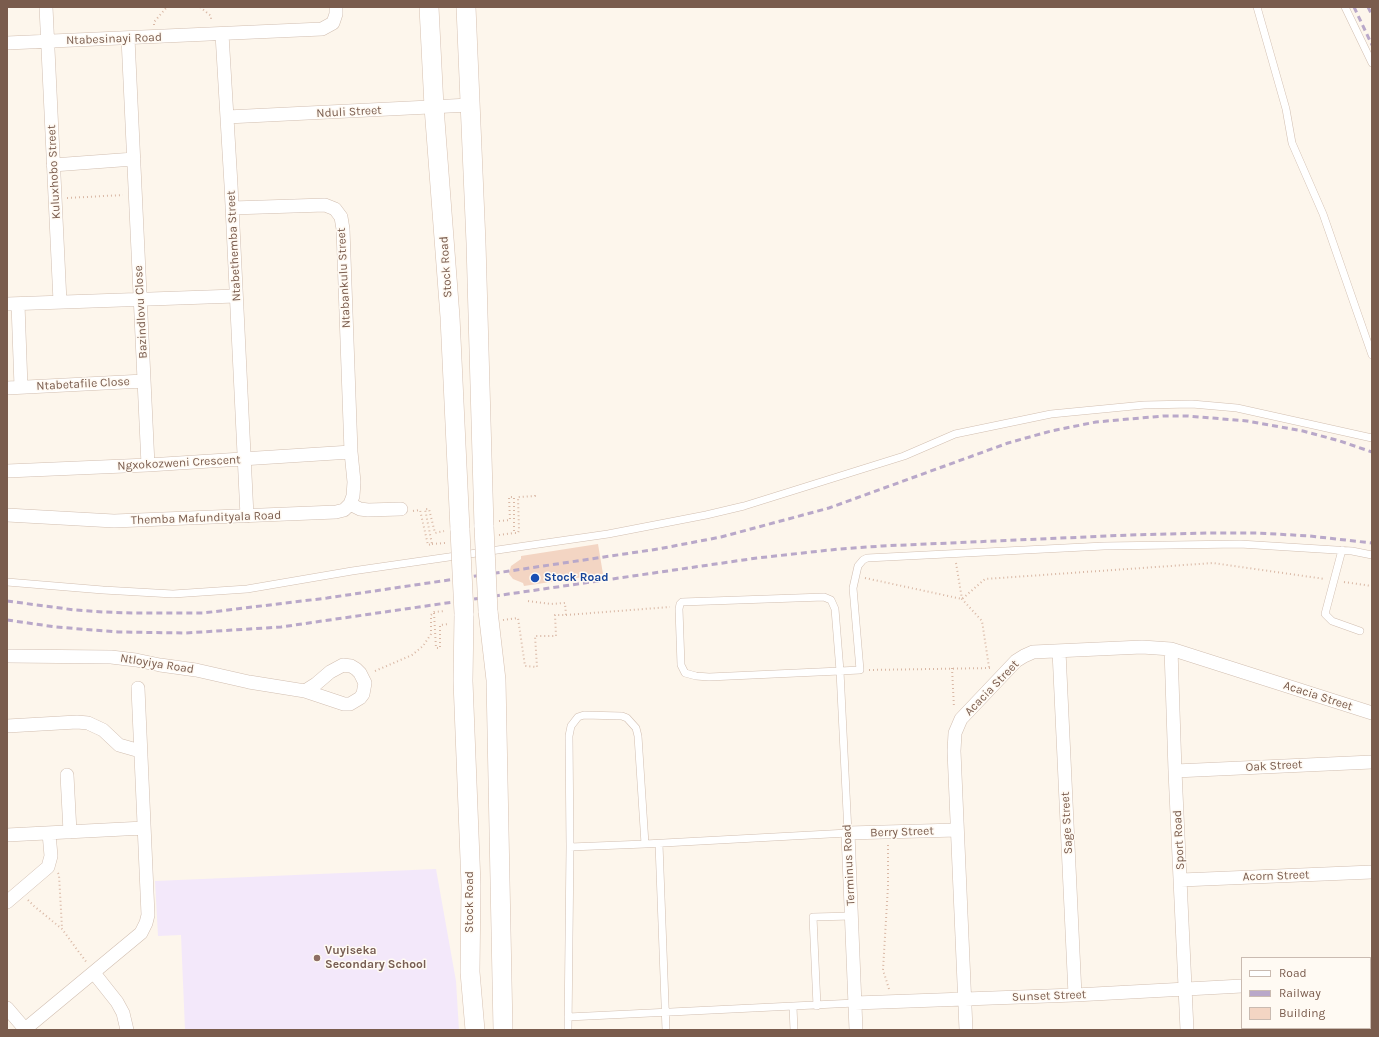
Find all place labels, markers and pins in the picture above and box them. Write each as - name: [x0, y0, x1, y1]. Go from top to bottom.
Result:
- place label: Stock Road: [544, 571, 609, 585]
- marker: Stock Road: [529, 572, 541, 584]
- place label: Vuyiseka Secondary School: [325, 944, 427, 972]
- marker: Vuyiseka Secondary School: [312, 953, 322, 963]

